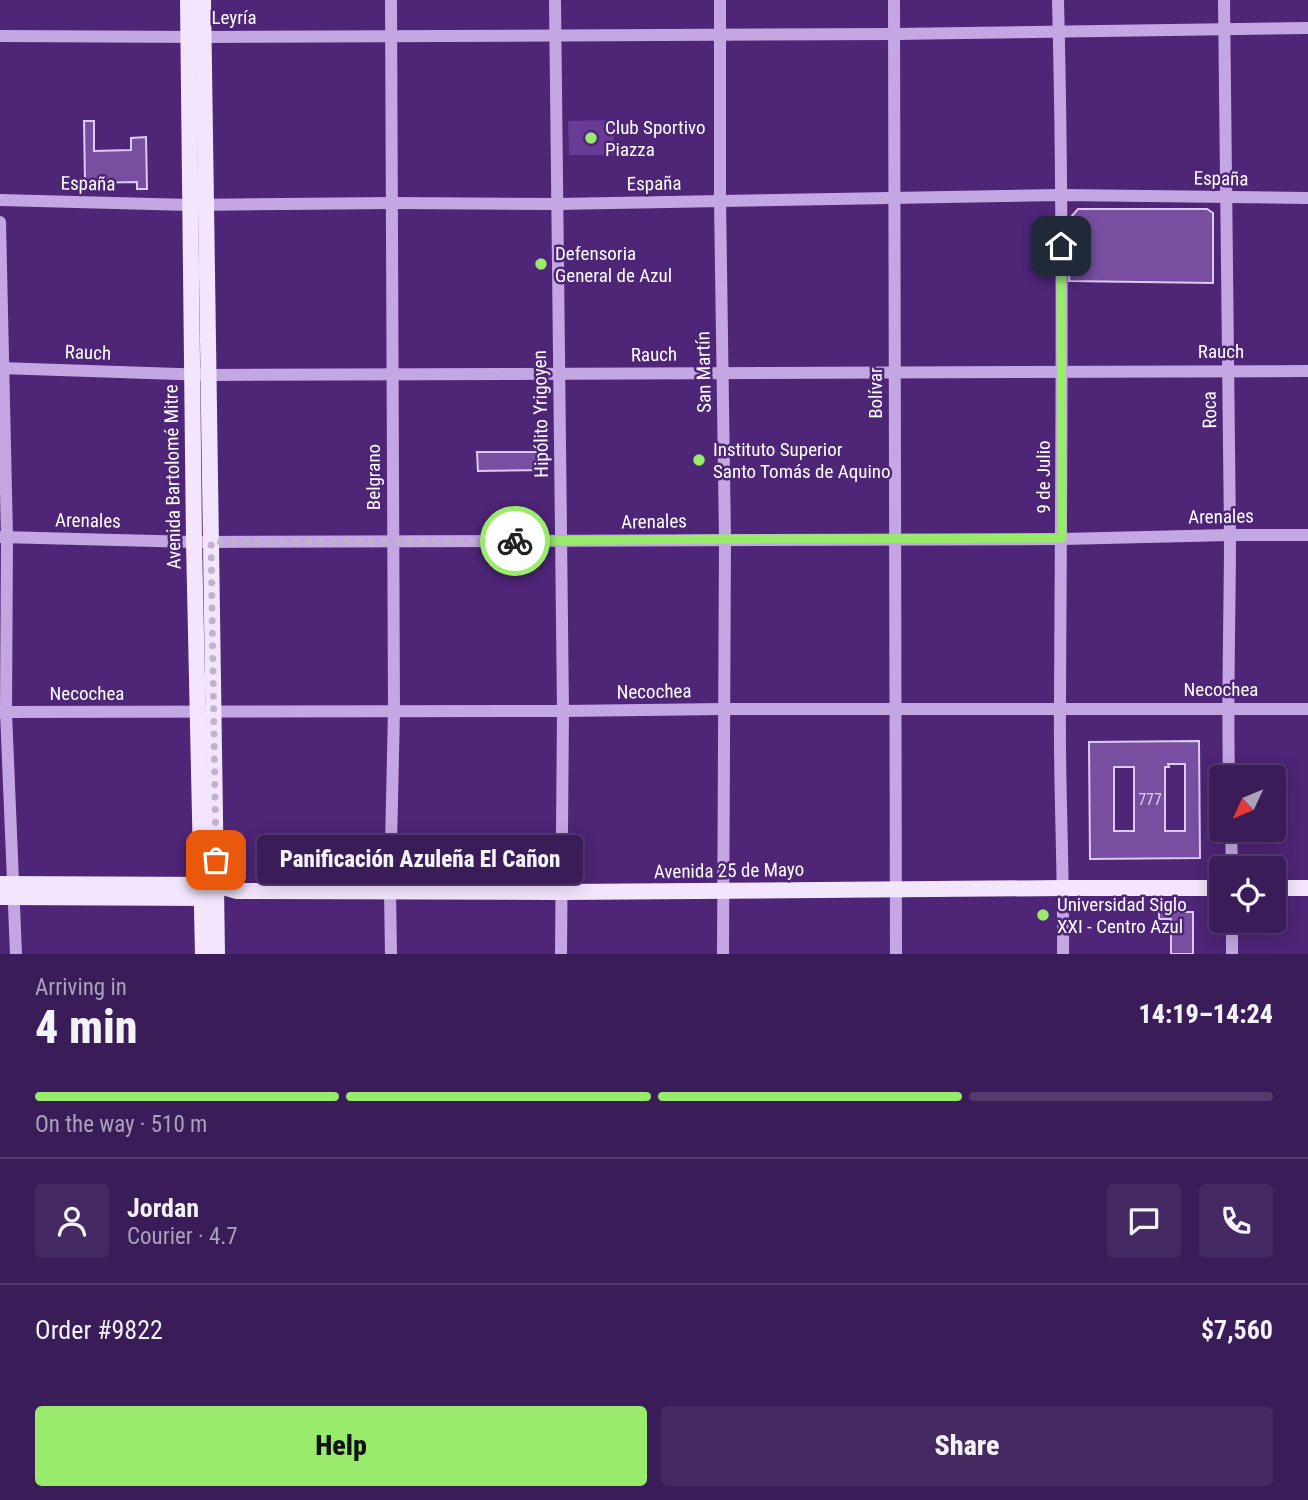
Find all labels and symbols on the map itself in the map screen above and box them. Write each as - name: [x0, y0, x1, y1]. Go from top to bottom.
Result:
- street label: Leyría: [211, 6, 257, 29]
- place label: Club Sportivo Piazza: [605, 116, 706, 161]
- marker: Club Sportivo Piazza: [583, 130, 599, 146]
- street label: España: [1193, 167, 1249, 190]
- street label: España: [60, 172, 116, 195]
- street label: España: [626, 172, 682, 195]
- pin: [1031, 216, 1091, 276]
- place label: Defensoria General de Azul: [555, 242, 672, 287]
- marker: Defensoria General de Azul: [533, 256, 549, 272]
- street label: San Martín: [691, 331, 716, 413]
- street label: Rauch: [64, 340, 112, 365]
- street label: Rauch: [1198, 340, 1244, 363]
- street label: Rauch: [631, 343, 677, 366]
- street label: Hipólito Yrigoyen: [528, 350, 553, 478]
- street label: Bolívar: [864, 367, 887, 419]
- street label: Avenida Bartolomé Mitre: [159, 384, 186, 570]
- street label: Roca: [1198, 391, 1221, 429]
- place label: Instituto Superior Santo Tomás de Aquino: [713, 438, 891, 483]
- street label: 9 de Julio: [1032, 440, 1055, 514]
- street label: Belgrano: [362, 444, 385, 510]
- marker: Instituto Superior Santo Tomás de Aquino: [691, 452, 707, 468]
- street label: Arenales: [1188, 504, 1254, 529]
- courier: [480, 506, 550, 576]
- street label: Arenales: [55, 508, 121, 533]
- street label: Arenales: [621, 509, 687, 534]
- street label: Necochea: [1184, 678, 1258, 701]
- street label: Necochea: [616, 679, 692, 704]
- street label: Necochea: [50, 682, 124, 705]
- north arrow: [1209, 765, 1286, 842]
- house number: 777: [1138, 790, 1162, 809]
- pin: [186, 830, 246, 890]
- callout: Panificación Azuleña El Cañon: [258, 836, 584, 884]
- street label: Avenida 25 de Mayo: [654, 858, 804, 883]
- place label: Universidad Siglo XXI - Centro Azul: [1057, 893, 1187, 938]
- marker: Universidad Siglo XXI - Centro Azul: [1035, 907, 1051, 923]

